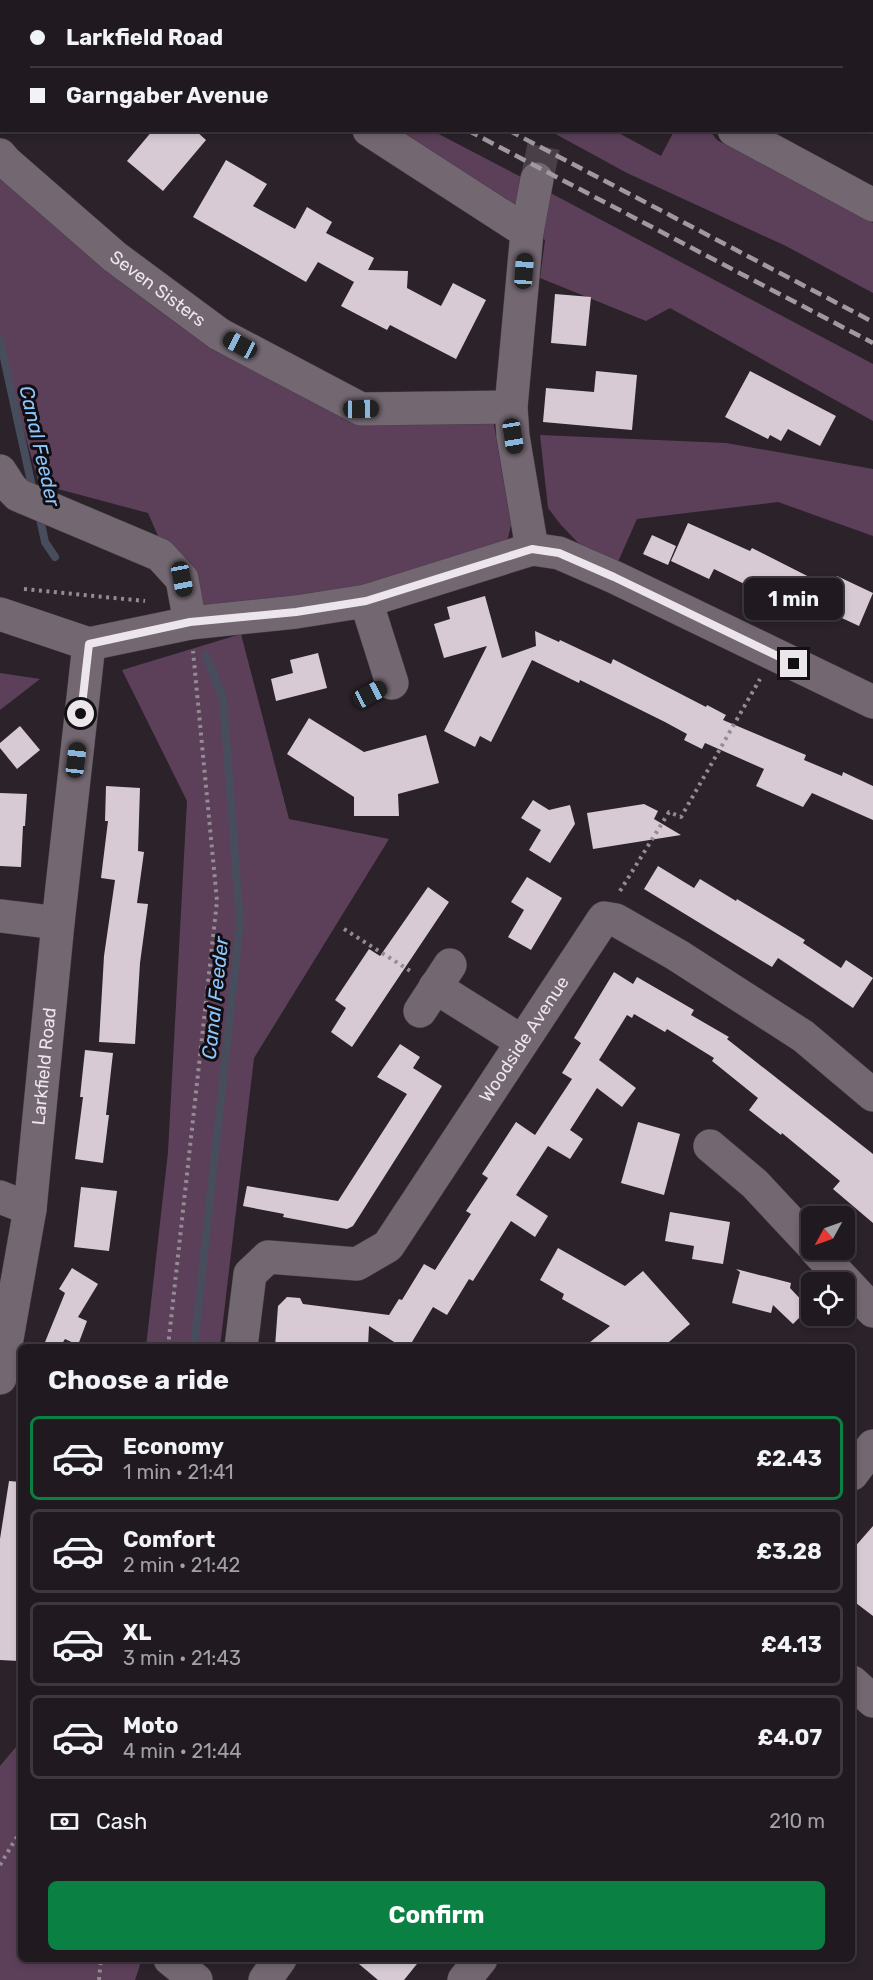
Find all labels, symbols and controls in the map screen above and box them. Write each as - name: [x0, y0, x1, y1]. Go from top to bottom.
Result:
- text: Larkfield Road: [66, 24, 223, 51]
- text: Garngaber Avenue: [66, 82, 268, 109]
- street label: Seven Sisters: [105, 246, 210, 331]
- car: [514, 252, 534, 290]
- car: [220, 329, 260, 361]
- water label: Canal Feeder: [14, 383, 66, 510]
- car: [343, 400, 379, 418]
- car: [501, 417, 525, 455]
- car: [170, 560, 194, 598]
- callout: 1 min: [744, 577, 844, 619]
- text: 1 min: [768, 587, 819, 611]
- route end: [780, 650, 807, 677]
- car: [350, 678, 390, 710]
- route start: [67, 700, 94, 727]
- car: [65, 741, 87, 779]
- water label: Canal Feeder: [197, 934, 234, 1061]
- street label: Woodside Avenue: [475, 972, 574, 1107]
- street label: Larkfield Road: [27, 1006, 61, 1126]
- north arrow: [801, 1206, 855, 1260]
- map controls: [801, 1206, 855, 1326]
- button: locate: [801, 1272, 855, 1326]
- text: Choose a ride: [48, 1364, 229, 1396]
- icon: car: [51, 1431, 105, 1485]
- text: Economy: [123, 1433, 224, 1460]
- text: £2.43: [756, 1445, 822, 1472]
- text: 1 min · 21:41: [123, 1460, 234, 1484]
- icon: car: [51, 1524, 105, 1578]
- text: Comfort: [123, 1526, 215, 1553]
- text: £3.28: [756, 1538, 822, 1565]
- text: 2 min · 21:42: [123, 1553, 240, 1577]
- icon: car: [51, 1617, 105, 1671]
- text: XL: [123, 1619, 151, 1646]
- text: £4.13: [761, 1631, 822, 1658]
- text: 3 min · 21:43: [123, 1646, 241, 1670]
- icon: car: [51, 1710, 105, 1764]
- text: Moto: [123, 1712, 178, 1739]
- text: £4.07: [758, 1724, 822, 1751]
- text: 4 min · 21:44: [123, 1739, 242, 1763]
- icon: cash: [48, 1805, 81, 1838]
- text: Cash: [96, 1808, 147, 1835]
- text: 210 m: [769, 1809, 825, 1833]
- button: Confirm: [48, 1881, 825, 1950]

